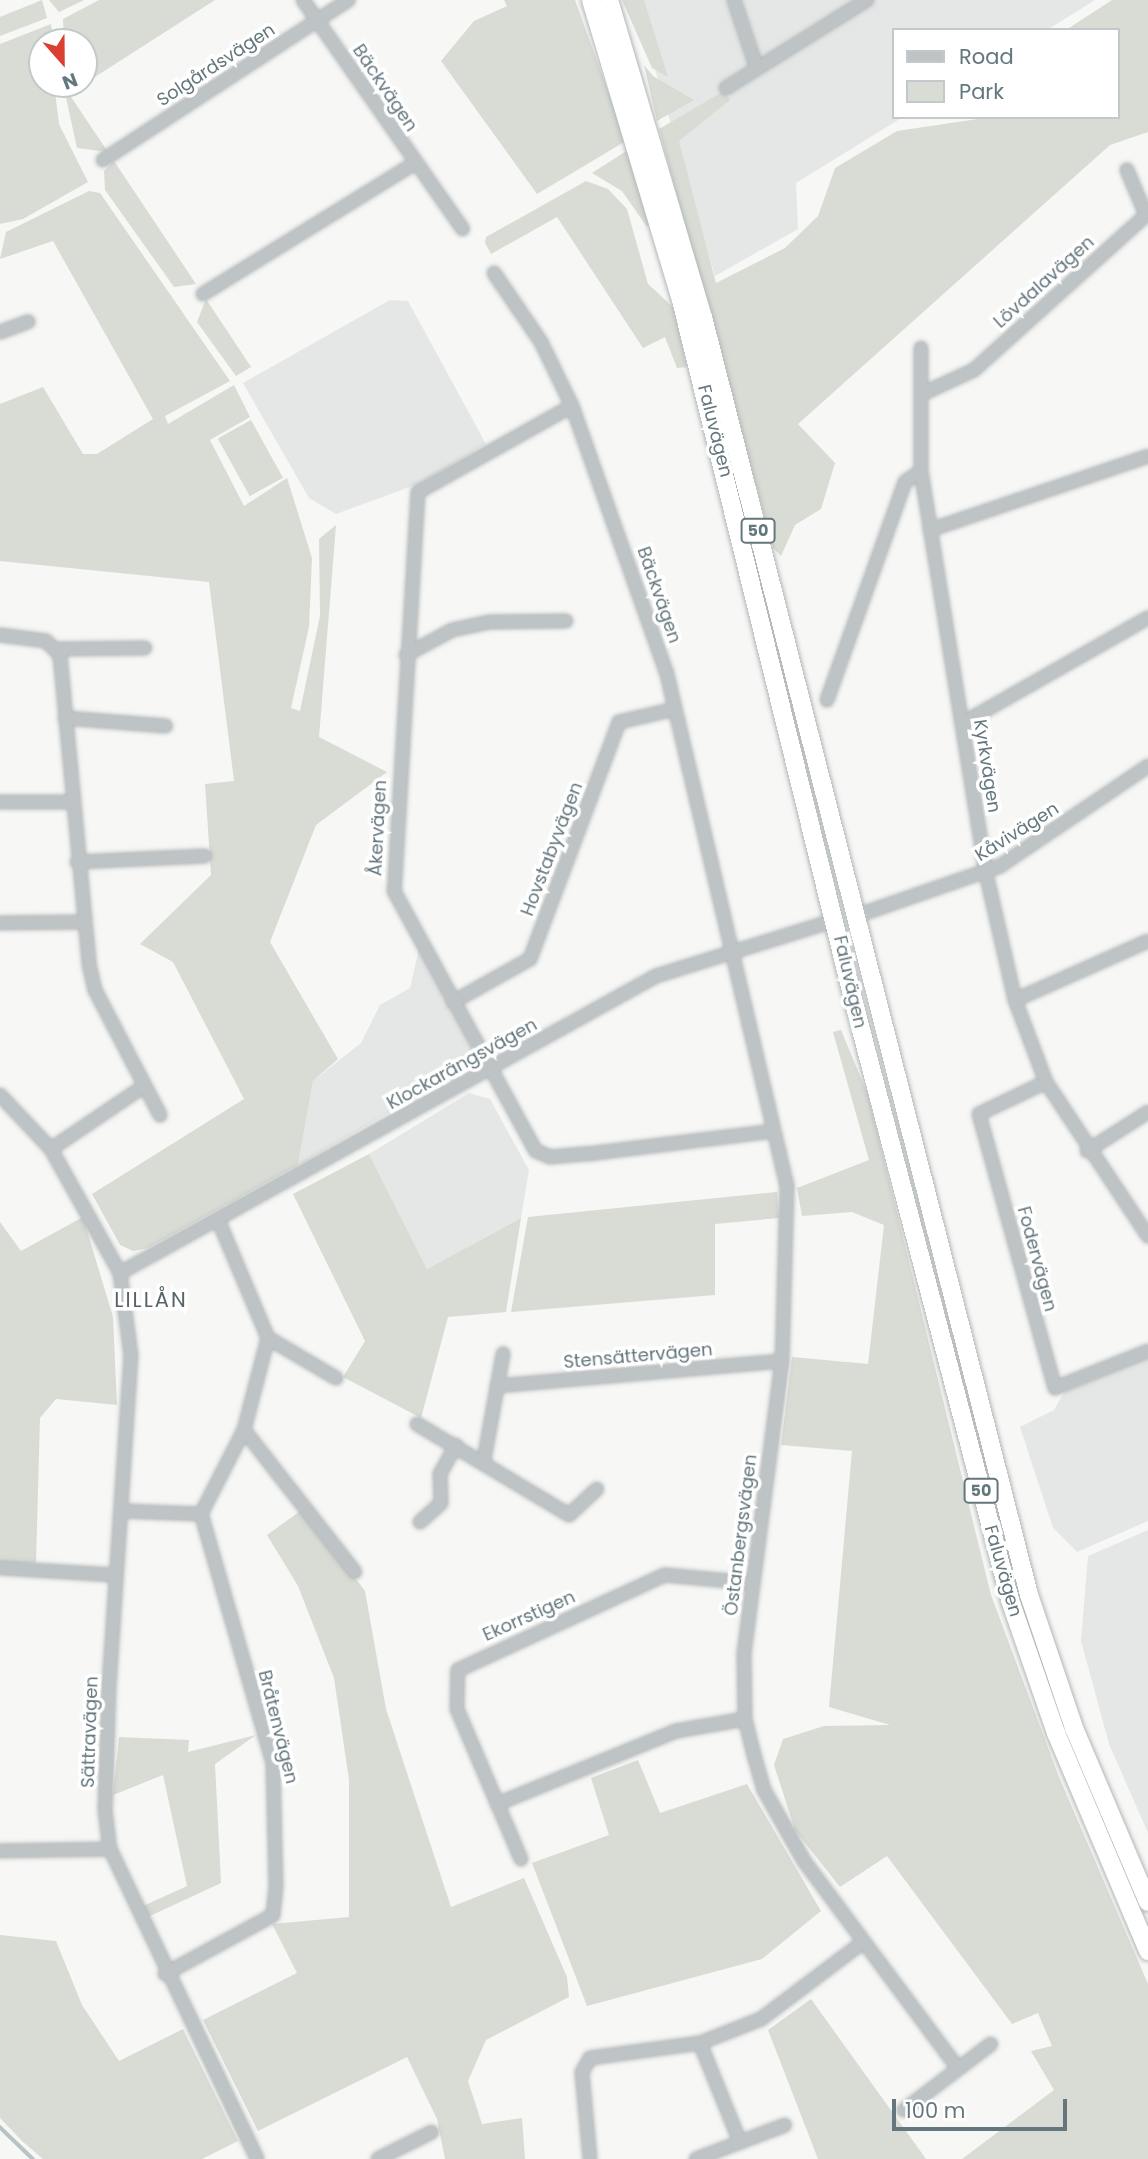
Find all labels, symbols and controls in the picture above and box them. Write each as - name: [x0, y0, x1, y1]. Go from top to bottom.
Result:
- street label: Solgårdsvägen: [153, 19, 279, 111]
- north arrow: [28, 28, 98, 98]
- legend: [892, 28, 1120, 119]
- street label: Bäckvägen: [348, 40, 422, 136]
- text: Road: [959, 42, 1014, 71]
- text: N: [58, 66, 82, 96]
- text: Park: [959, 77, 1004, 106]
- street label: Lövdalavägen: [989, 231, 1099, 333]
- street label: Faluvägen: [693, 383, 737, 479]
- road number: 50: [740, 518, 776, 544]
- street label: Bäckvägen: [632, 544, 686, 646]
- street label: Kyrkvägen: [969, 718, 1005, 814]
- street label: Åkervägen: [365, 779, 391, 877]
- street label: Hovstabyvägen: [517, 779, 587, 919]
- street label: Kåvivägen: [971, 798, 1063, 866]
- street label: Faluvägen: [829, 934, 871, 1030]
- street label: Klockarängsvägen: [383, 1014, 541, 1114]
- street label: Fodervägen: [1013, 1204, 1061, 1314]
- district label: LILLÅN: [115, 1287, 187, 1313]
- street label: Stensättervägen: [563, 1339, 713, 1373]
- street label: Östanbergsvägen: [720, 1453, 762, 1617]
- road number: 50: [964, 1478, 998, 1504]
- street label: Faluvägen: [980, 1523, 1026, 1619]
- street label: Ekorrstigen: [480, 1586, 578, 1646]
- street label: Bråtenvägen: [253, 1668, 303, 1786]
- street label: Sättravägen: [77, 1676, 103, 1788]
- scale bar: [896, 2086, 1071, 2130]
- text: 100 m: [905, 2096, 965, 2125]

